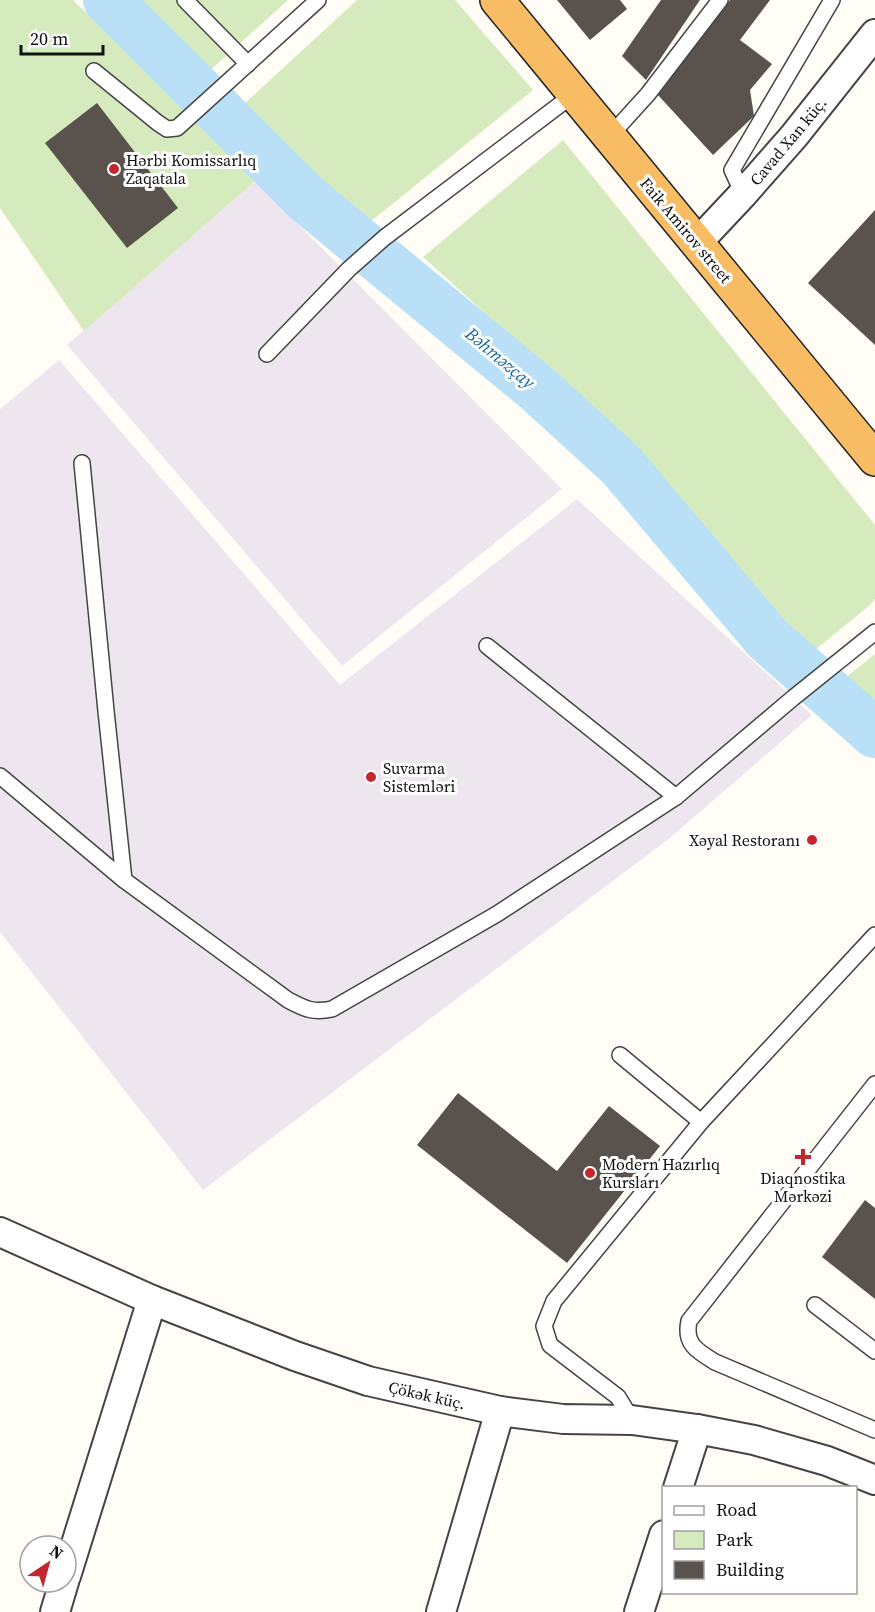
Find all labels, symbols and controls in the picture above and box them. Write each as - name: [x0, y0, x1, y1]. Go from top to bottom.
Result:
- scale bar: [21, 18, 104, 56]
- text: 20 m: [30, 26, 68, 51]
- street label: Cavad Xan küç.: [745, 92, 831, 190]
- place label: Hərbi Komissarlıq Zaqatala: [126, 149, 256, 189]
- marker: Hərbi Komissarlıq Zaqatala: [107, 162, 121, 176]
- street label: Faik Amirov street: [635, 173, 737, 288]
- water label: Bəhməzçay: [459, 321, 541, 394]
- place label: Suvarma Sistemləri: [383, 757, 456, 797]
- marker: Suvarma Sistemləri: [364, 770, 378, 784]
- place label: Xəyal Restoranı: [689, 829, 800, 851]
- marker: Xəyal Restoranı: [805, 833, 819, 847]
- marker: Diaqnostika Mərkəzi: [794, 1148, 812, 1166]
- place label: Modern Hazırlıq Kursları: [602, 1153, 720, 1193]
- marker: Modern Hazırlıq Kursları: [583, 1166, 597, 1180]
- place label: Diaqnostika Mərkəzi: [760, 1167, 847, 1207]
- street label: Çökək küç.: [386, 1375, 468, 1415]
- legend: [662, 1486, 857, 1594]
- text: Road: [716, 1497, 757, 1522]
- text: Park: [716, 1527, 753, 1552]
- north arrow: [18, 1534, 78, 1594]
- text: N: [46, 1540, 68, 1564]
- text: Building: [716, 1557, 784, 1582]

